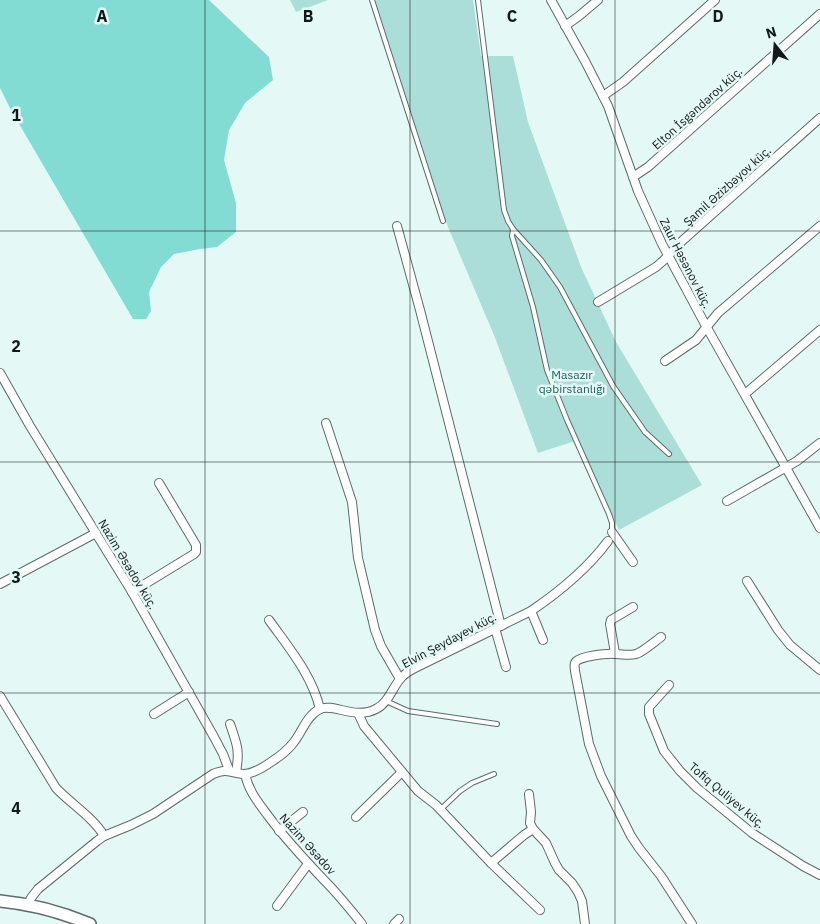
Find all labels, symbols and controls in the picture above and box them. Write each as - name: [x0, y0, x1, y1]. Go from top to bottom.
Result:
- text: A: [97, 6, 108, 26]
- text: B: [303, 6, 314, 26]
- text: C: [507, 6, 517, 26]
- text: D: [712, 6, 724, 26]
- north arrow: [750, 20, 800, 70]
- text: N: [764, 22, 779, 43]
- street label: Elton İsgəndərov küç.: [649, 63, 745, 153]
- text: 1: [11, 105, 21, 125]
- street label: Şamil Əzizbəyov küç.: [680, 143, 774, 229]
- street label: Zaur Həsənov küç.: [657, 215, 715, 311]
- text: 2: [11, 336, 21, 356]
- park label: Masazır qəbirstanlığı: [539, 367, 605, 396]
- street label: Nazim Əsədov küç.: [95, 516, 161, 612]
- text: 3: [11, 567, 21, 587]
- street label: Elvin Şeydayev küç.: [399, 609, 499, 671]
- street label: Tofiq Quliyev küç.: [686, 759, 768, 831]
- text: 4: [11, 798, 21, 818]
- street label: Nazim Əsədov: [277, 810, 339, 878]

